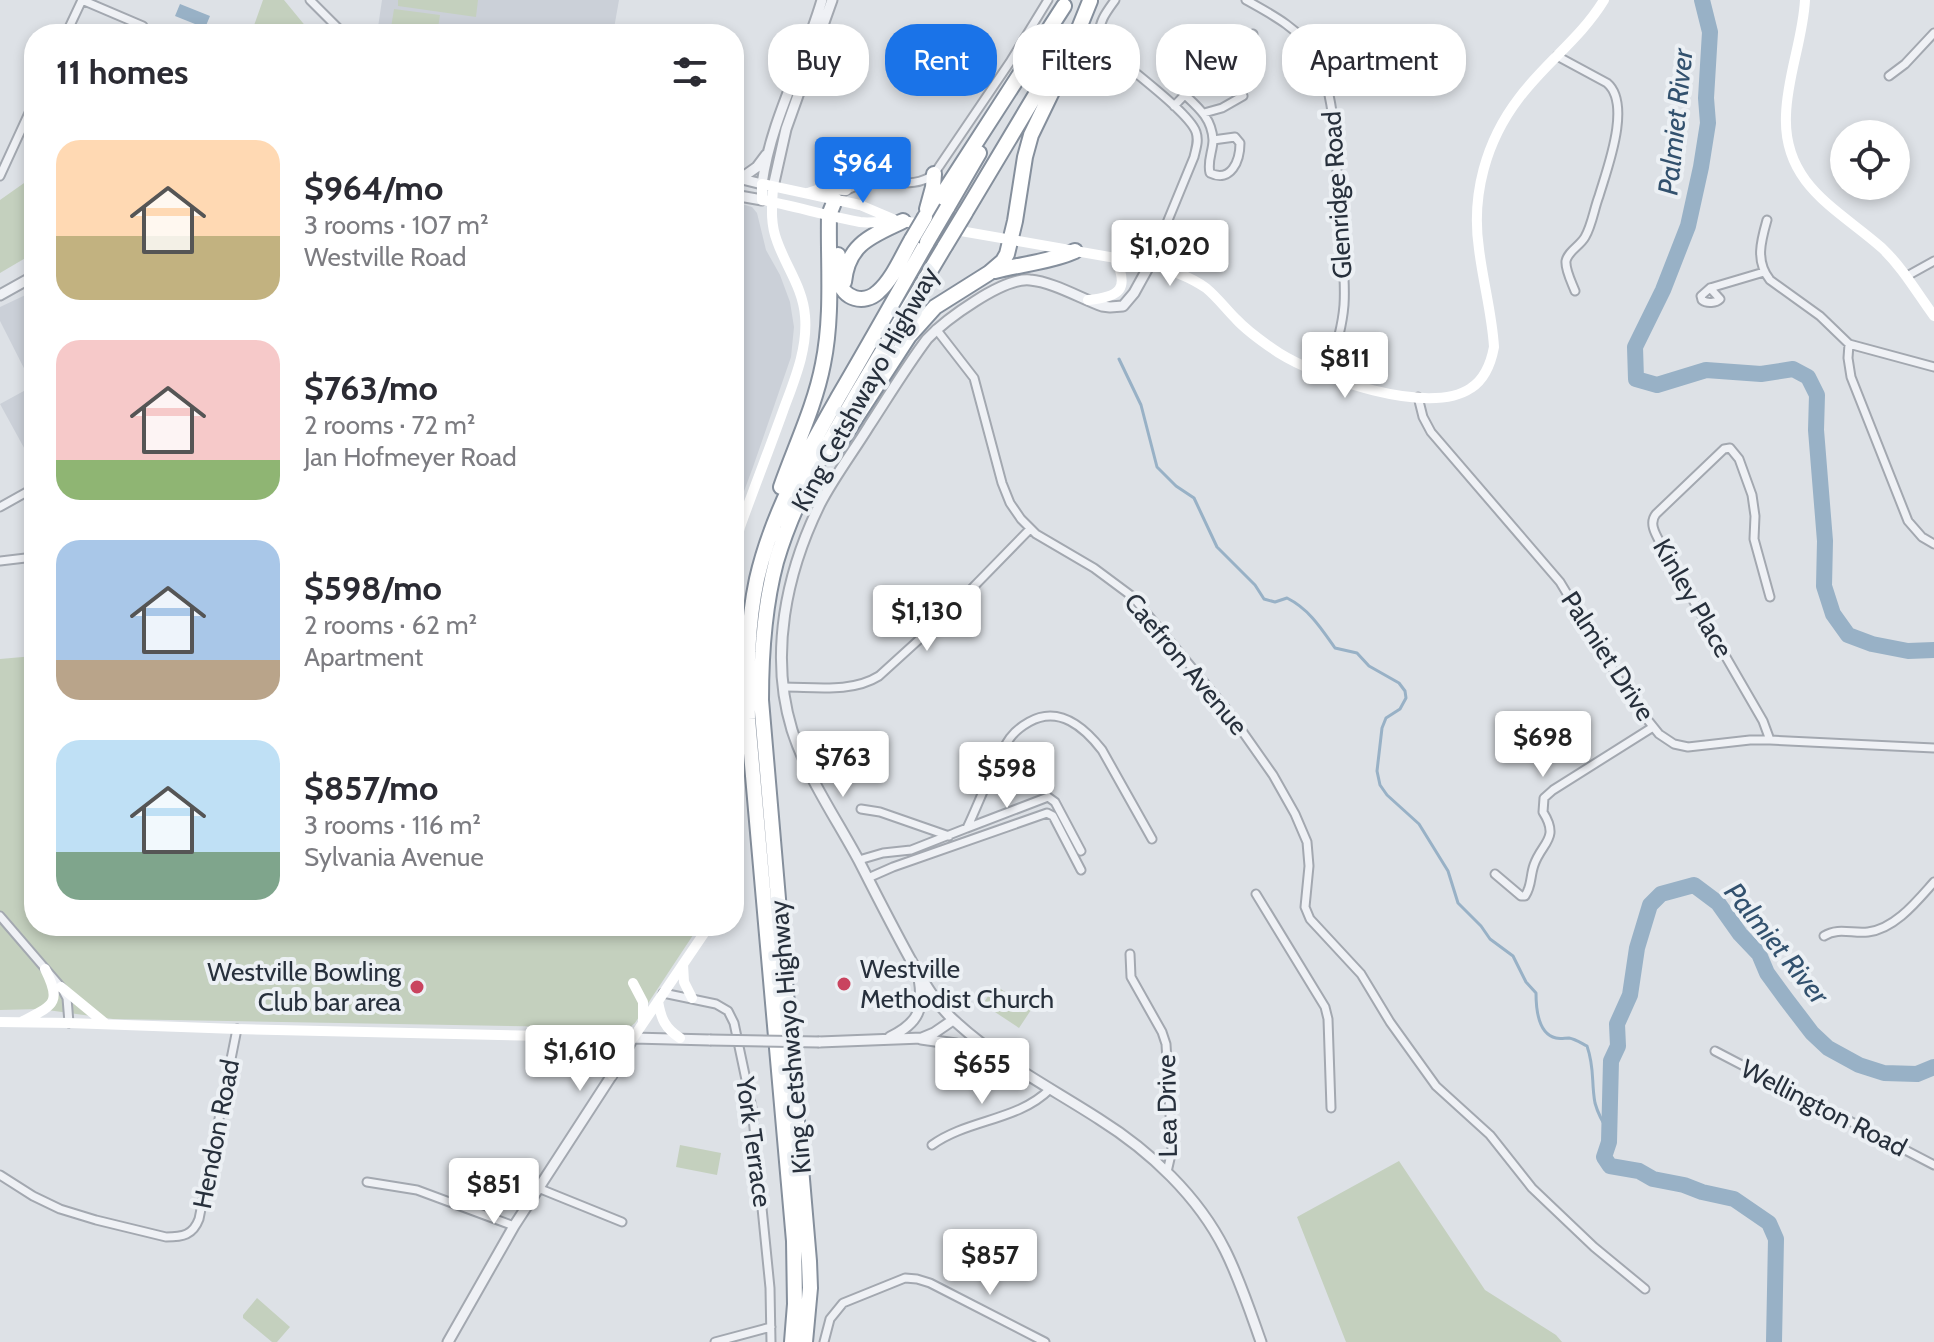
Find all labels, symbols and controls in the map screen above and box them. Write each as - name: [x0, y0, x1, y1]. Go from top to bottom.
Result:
- chip: Buy: [768, 24, 869, 96]
- chip: Rent: [885, 24, 997, 96]
- chip: Filters: [1013, 24, 1140, 96]
- chip: New: [1156, 24, 1266, 96]
- chip: Apartment: [1282, 24, 1466, 96]
- water label: Palmiet River: [1650, 46, 1700, 197]
- icon: filters: [668, 50, 712, 94]
- text: 11 homes: [56, 51, 188, 93]
- street label: Glenridge Road: [1315, 110, 1359, 280]
- map controls: [1830, 120, 1910, 200]
- button: locate: [1830, 120, 1910, 200]
- pin: $964: [816, 137, 910, 205]
- text: $964: [833, 147, 893, 179]
- text: $964/mo: [304, 167, 443, 209]
- icon: home: [120, 172, 216, 268]
- text: 3 rooms · 107 m²: [304, 209, 489, 241]
- pin: $1,020: [1105, 220, 1235, 288]
- text: $1,020: [1130, 230, 1210, 262]
- text: Westville Road: [304, 241, 466, 273]
- street label: King Cetshwayo Highway: [784, 261, 946, 517]
- pin: $811: [1298, 332, 1392, 400]
- text: $811: [1320, 342, 1370, 374]
- text: $763/mo: [304, 367, 438, 409]
- icon: home: [120, 372, 216, 468]
- text: 2 rooms · 72 m²: [304, 409, 475, 441]
- text: Jan Hofmeyer Road: [304, 441, 517, 473]
- street label: Kinley Place: [1646, 533, 1740, 663]
- text: $598/mo: [304, 567, 442, 609]
- icon: home: [120, 572, 216, 668]
- pin: $1,130: [862, 585, 992, 653]
- street label: Palmiet Drive: [1554, 585, 1662, 727]
- street label: Caefron Avenue: [1117, 587, 1255, 741]
- text: $1,130: [891, 595, 963, 627]
- text: 2 rooms · 62 m²: [304, 609, 477, 641]
- text: Apartment: [304, 641, 423, 673]
- pin: $698: [1496, 711, 1590, 779]
- text: $698: [1513, 721, 1573, 753]
- pin: $763: [796, 731, 890, 799]
- text: $763: [815, 741, 871, 773]
- pin: $598: [960, 742, 1054, 810]
- text: $598: [977, 752, 1037, 784]
- text: $857/mo: [304, 767, 438, 809]
- icon: home: [120, 772, 216, 868]
- text: 3 rooms · 116 m²: [304, 809, 481, 841]
- text: Sylvania Avenue: [304, 841, 484, 873]
- water label: Palmiet River: [1718, 875, 1837, 1012]
- street label: King Cetshwayo Highway: [762, 899, 818, 1175]
- place label: Westville Methodist Church: [860, 953, 1054, 1015]
- place label: Westville Bowling Club bar area: [207, 956, 402, 1018]
- marker: Westville Methodist Church: [835, 975, 853, 993]
- marker: Westville Bowling Club bar area: [408, 978, 426, 996]
- pin: $1,610: [515, 1025, 645, 1093]
- text: $1,610: [543, 1035, 617, 1067]
- pin: $655: [935, 1038, 1029, 1106]
- text: $655: [953, 1048, 1011, 1080]
- street label: Wellington Road: [1736, 1052, 1912, 1164]
- street label: Lea Drive: [1150, 1054, 1184, 1158]
- street label: Hendon Road: [186, 1057, 246, 1211]
- street label: York Terrace: [729, 1074, 779, 1209]
- pin: $851: [447, 1158, 541, 1226]
- text: $851: [467, 1168, 521, 1200]
- pin: $857: [943, 1229, 1037, 1297]
- text: $857: [961, 1239, 1019, 1271]

